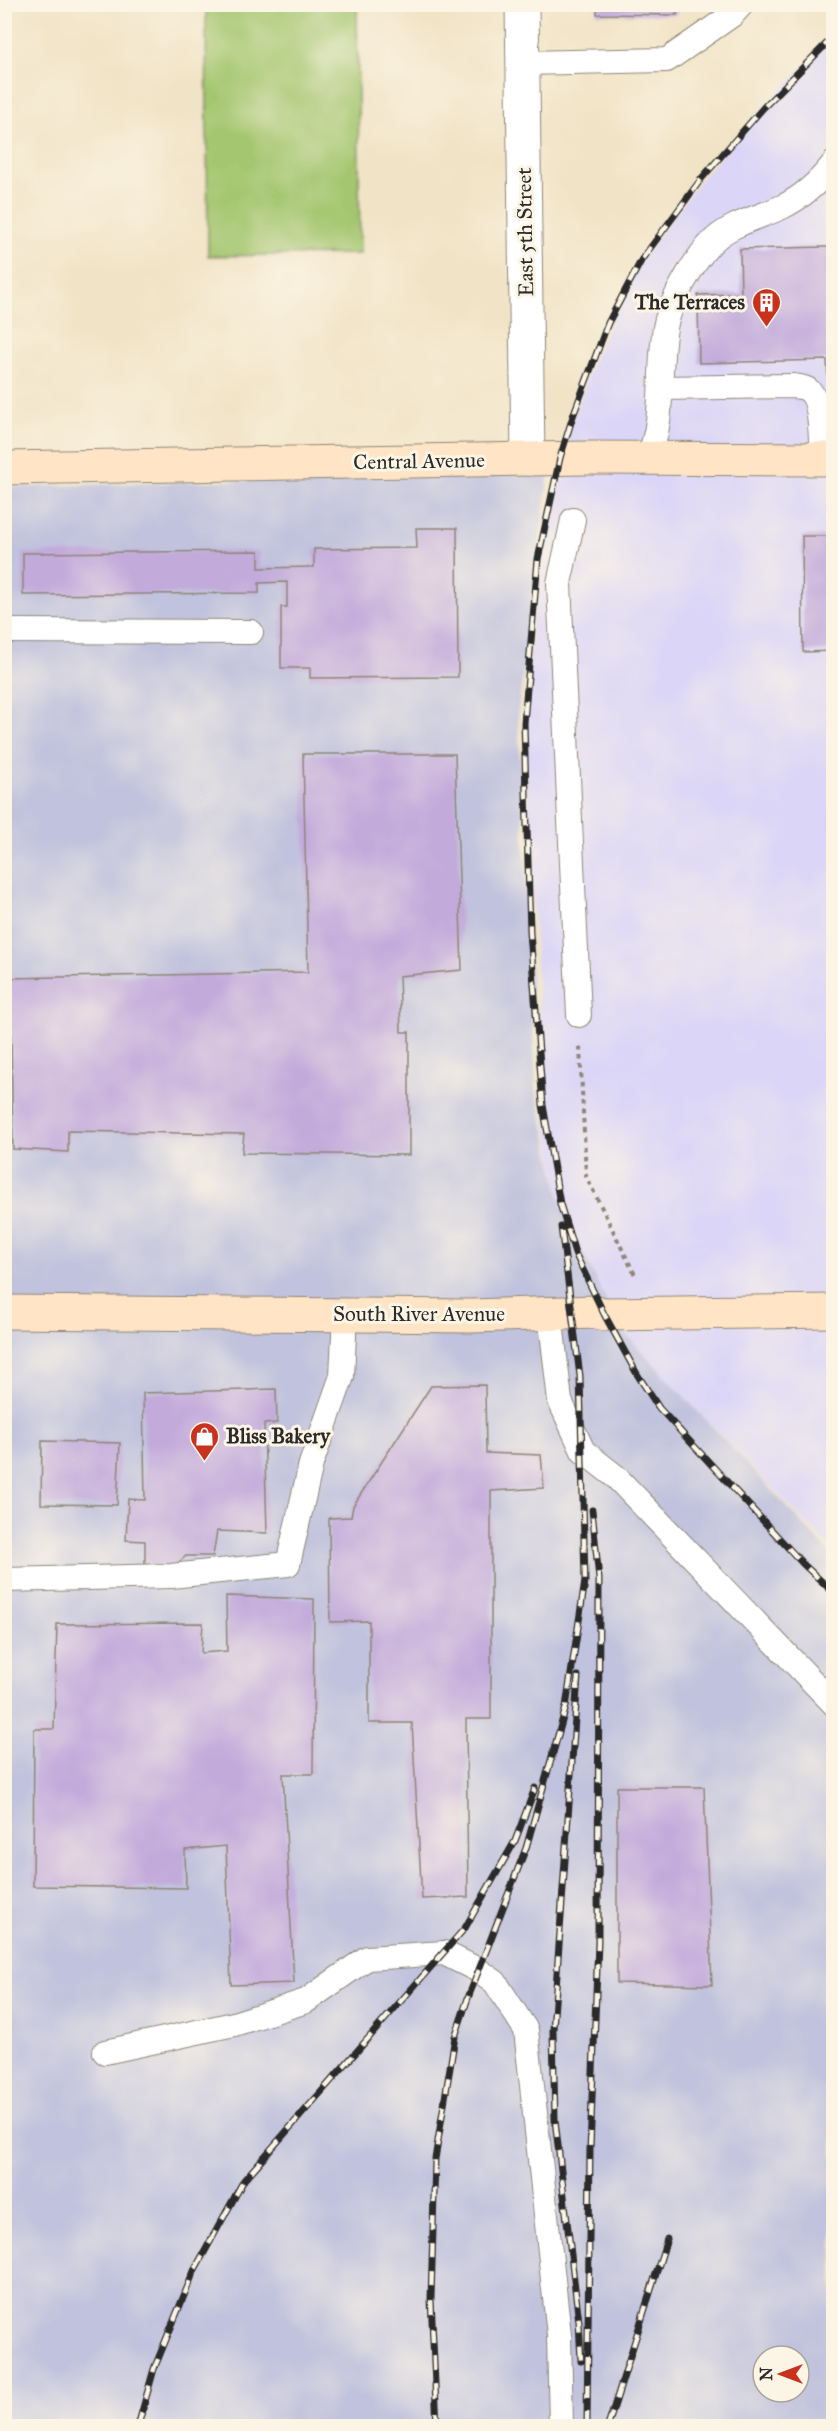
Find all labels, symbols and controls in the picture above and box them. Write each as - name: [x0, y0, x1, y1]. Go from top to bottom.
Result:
- street label: East 5th Street: [511, 167, 539, 297]
- building icon: The Terraces: [750, 286, 782, 328]
- place label: The Terraces: [633, 289, 745, 315]
- street label: Central Avenue: [353, 447, 485, 475]
- street label: South River Avenue: [333, 1301, 505, 1327]
- shop icon: Bliss Bakery: [189, 1420, 221, 1462]
- place label: Bliss Bakery: [226, 1423, 331, 1449]
- north arrow: [751, 2344, 811, 2404]
- text: N: [757, 2367, 776, 2381]

